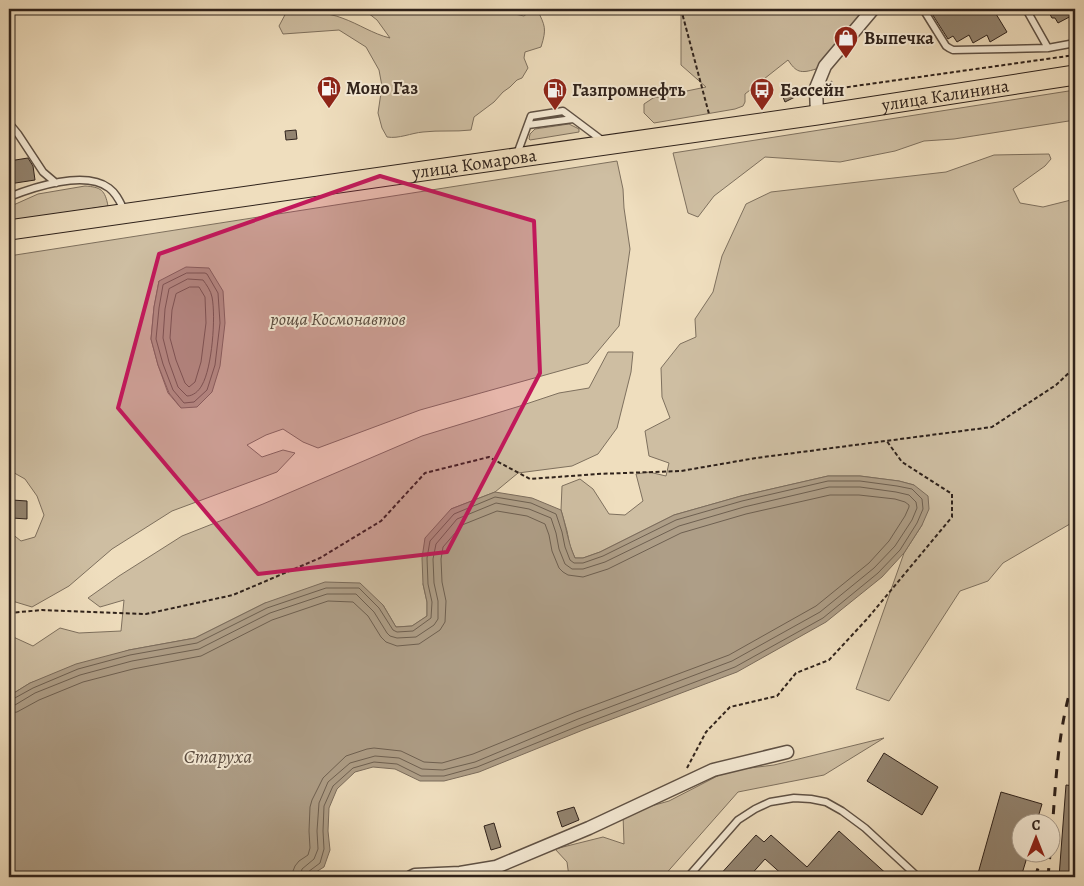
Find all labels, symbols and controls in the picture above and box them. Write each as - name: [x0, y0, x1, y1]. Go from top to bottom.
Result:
- shop icon: Выпечка: [833, 25, 859, 59]
- place label: Выпечка: [864, 26, 934, 50]
- street label: улица Калинина: [879, 73, 1011, 117]
- fuel station icon: Моно Газ: [316, 75, 342, 109]
- place label: Моно Газ: [346, 76, 418, 100]
- fuel station icon: Газпромнефть: [542, 77, 568, 111]
- bus stop icon: Бассейн: [749, 77, 775, 111]
- place label: Газпромнефть: [572, 78, 686, 102]
- place label: Бассейн: [780, 78, 844, 102]
- street label: улица Комарова: [410, 143, 539, 185]
- park label: роща Космонавтов: [269, 307, 406, 331]
- water label: Старуха: [184, 744, 252, 770]
- north arrow: [1012, 814, 1062, 864]
- text: С: [1032, 816, 1041, 835]

